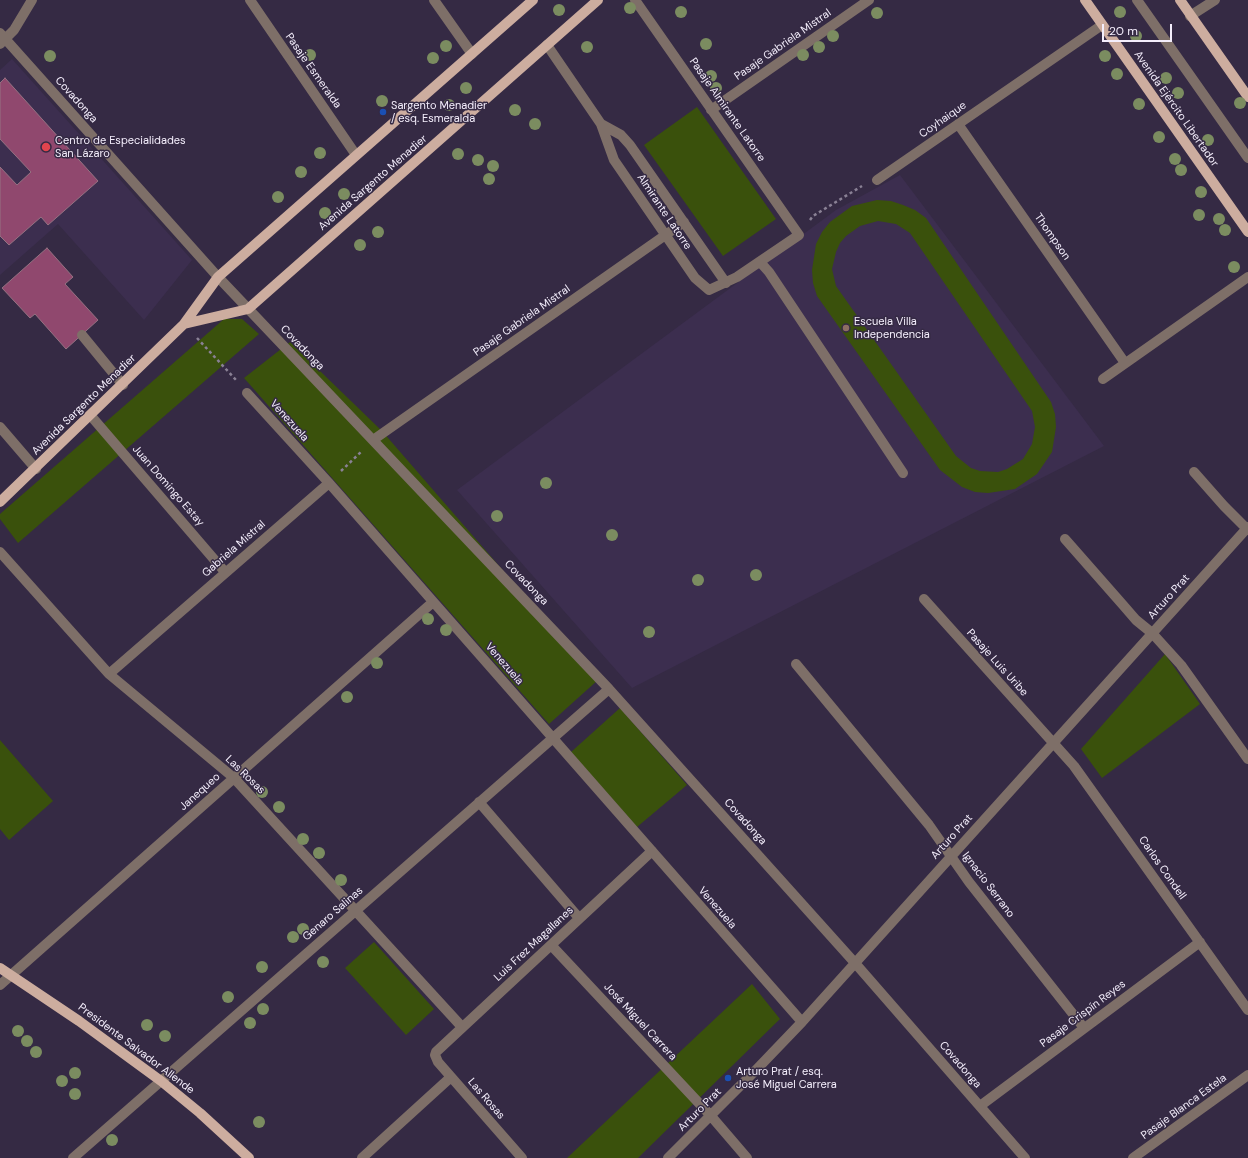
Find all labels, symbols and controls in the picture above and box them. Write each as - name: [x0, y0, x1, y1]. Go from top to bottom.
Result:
- street label: Pasaje Gabriela Mistral: [732, 7, 834, 83]
- scale bar: [1104, 16, 1174, 42]
- text: 20 m: [1109, 23, 1138, 39]
- street label: Pasaje Esmeralda: [282, 31, 344, 111]
- street label: Avenida Ejército Libertador: [1131, 49, 1221, 169]
- street label: Pasaje Almirante Latorre: [686, 55, 768, 165]
- street label: Covadonga: [52, 74, 100, 126]
- place label: Sargento Menadier / esq. Esmeralda: [391, 99, 487, 125]
- street label: Coyhaique: [917, 99, 969, 141]
- marker: Sargento Menadier / esq. Esmeralda: [378, 107, 388, 117]
- street label: Avenida Sargento Menadier: [316, 132, 430, 234]
- place label: Centro de Especialidades San Lázaro: [55, 134, 186, 160]
- marker: Centro de Especialidades San Lázaro: [40, 141, 52, 153]
- street label: Almirante Latorre: [634, 172, 694, 252]
- street label: Thompson: [1031, 211, 1073, 263]
- street label: Pasaje Gabriela Mistral: [471, 283, 573, 359]
- place label: Escuela Villa Independencia: [854, 315, 930, 341]
- street label: Covadonga: [277, 323, 327, 373]
- marker: Escuela Villa Independencia: [841, 323, 851, 333]
- street label: Avenida Sargento Menadier: [29, 352, 139, 458]
- street label: Venezuela: [267, 397, 311, 445]
- street label: Juan Domingo Estay: [129, 443, 207, 529]
- street label: Gabriela Mistral: [200, 518, 268, 580]
- street label: Covadonga: [501, 558, 551, 608]
- street label: Arturo Prat: [1145, 572, 1193, 622]
- street label: Pasaje Luis Uribe: [963, 627, 1031, 699]
- street label: Venezuela: [482, 640, 526, 688]
- street label: Las Rosas: [222, 753, 268, 797]
- street label: Janequeo: [177, 770, 223, 814]
- street label: Covadonga: [721, 796, 769, 848]
- street label: Arturo Prat: [928, 812, 976, 862]
- street label: Carlos Condell: [1135, 834, 1189, 902]
- street label: Ignacio Serrano: [959, 849, 1017, 921]
- street label: Genaro Salinas: [300, 884, 366, 944]
- street label: Venezuela: [695, 884, 739, 932]
- street label: Luis Frez Magallanes: [492, 904, 576, 984]
- street label: Pasaje Crispín Reyes: [1038, 978, 1128, 1050]
- street label: José Miguel Carrera: [601, 981, 679, 1063]
- street label: Presidente Salvador Allende: [75, 1001, 197, 1097]
- street label: Covadonga: [936, 1039, 984, 1091]
- place label: Arturo Prat / esq. José Miguel Carrera: [736, 1065, 837, 1091]
- street label: Pasaje Blanca Estela: [1139, 1072, 1229, 1142]
- marker: Arturo Prat / esq. José Miguel Carrera: [723, 1073, 733, 1083]
- street label: Las Rosas: [465, 1076, 507, 1122]
- street label: Arturo Prat: [676, 1086, 724, 1134]

